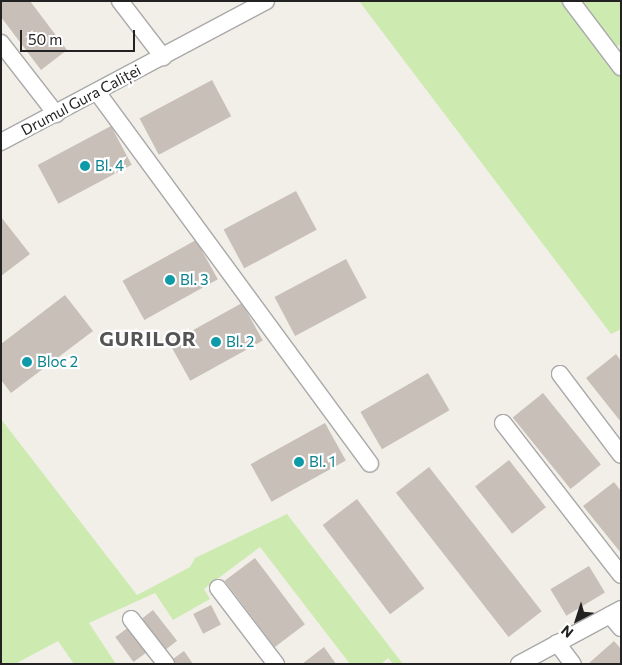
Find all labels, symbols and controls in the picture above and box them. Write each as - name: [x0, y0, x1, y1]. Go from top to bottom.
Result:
- scale bar: [22, 20, 138, 52]
- text: 50 m: [28, 30, 62, 48]
- street label: Drumul Gura Caliței: [18, 61, 144, 139]
- place label: Bl. 4: [95, 157, 124, 175]
- marker: Bl. 4: [79, 160, 91, 172]
- place label: Bl. 3: [180, 271, 208, 289]
- marker: Bl. 3: [164, 274, 176, 286]
- district label: GURILOR: [98, 326, 198, 350]
- place label: Bl. 2: [226, 333, 254, 351]
- marker: Bl. 2: [210, 336, 222, 348]
- place label: Bloc 2: [37, 353, 78, 371]
- marker: Bloc 2: [21, 356, 33, 368]
- place label: Bl. 1: [309, 453, 335, 471]
- marker: Bl. 1: [293, 456, 305, 468]
- north arrow: [552, 595, 602, 645]
- text: N: [558, 622, 577, 642]

